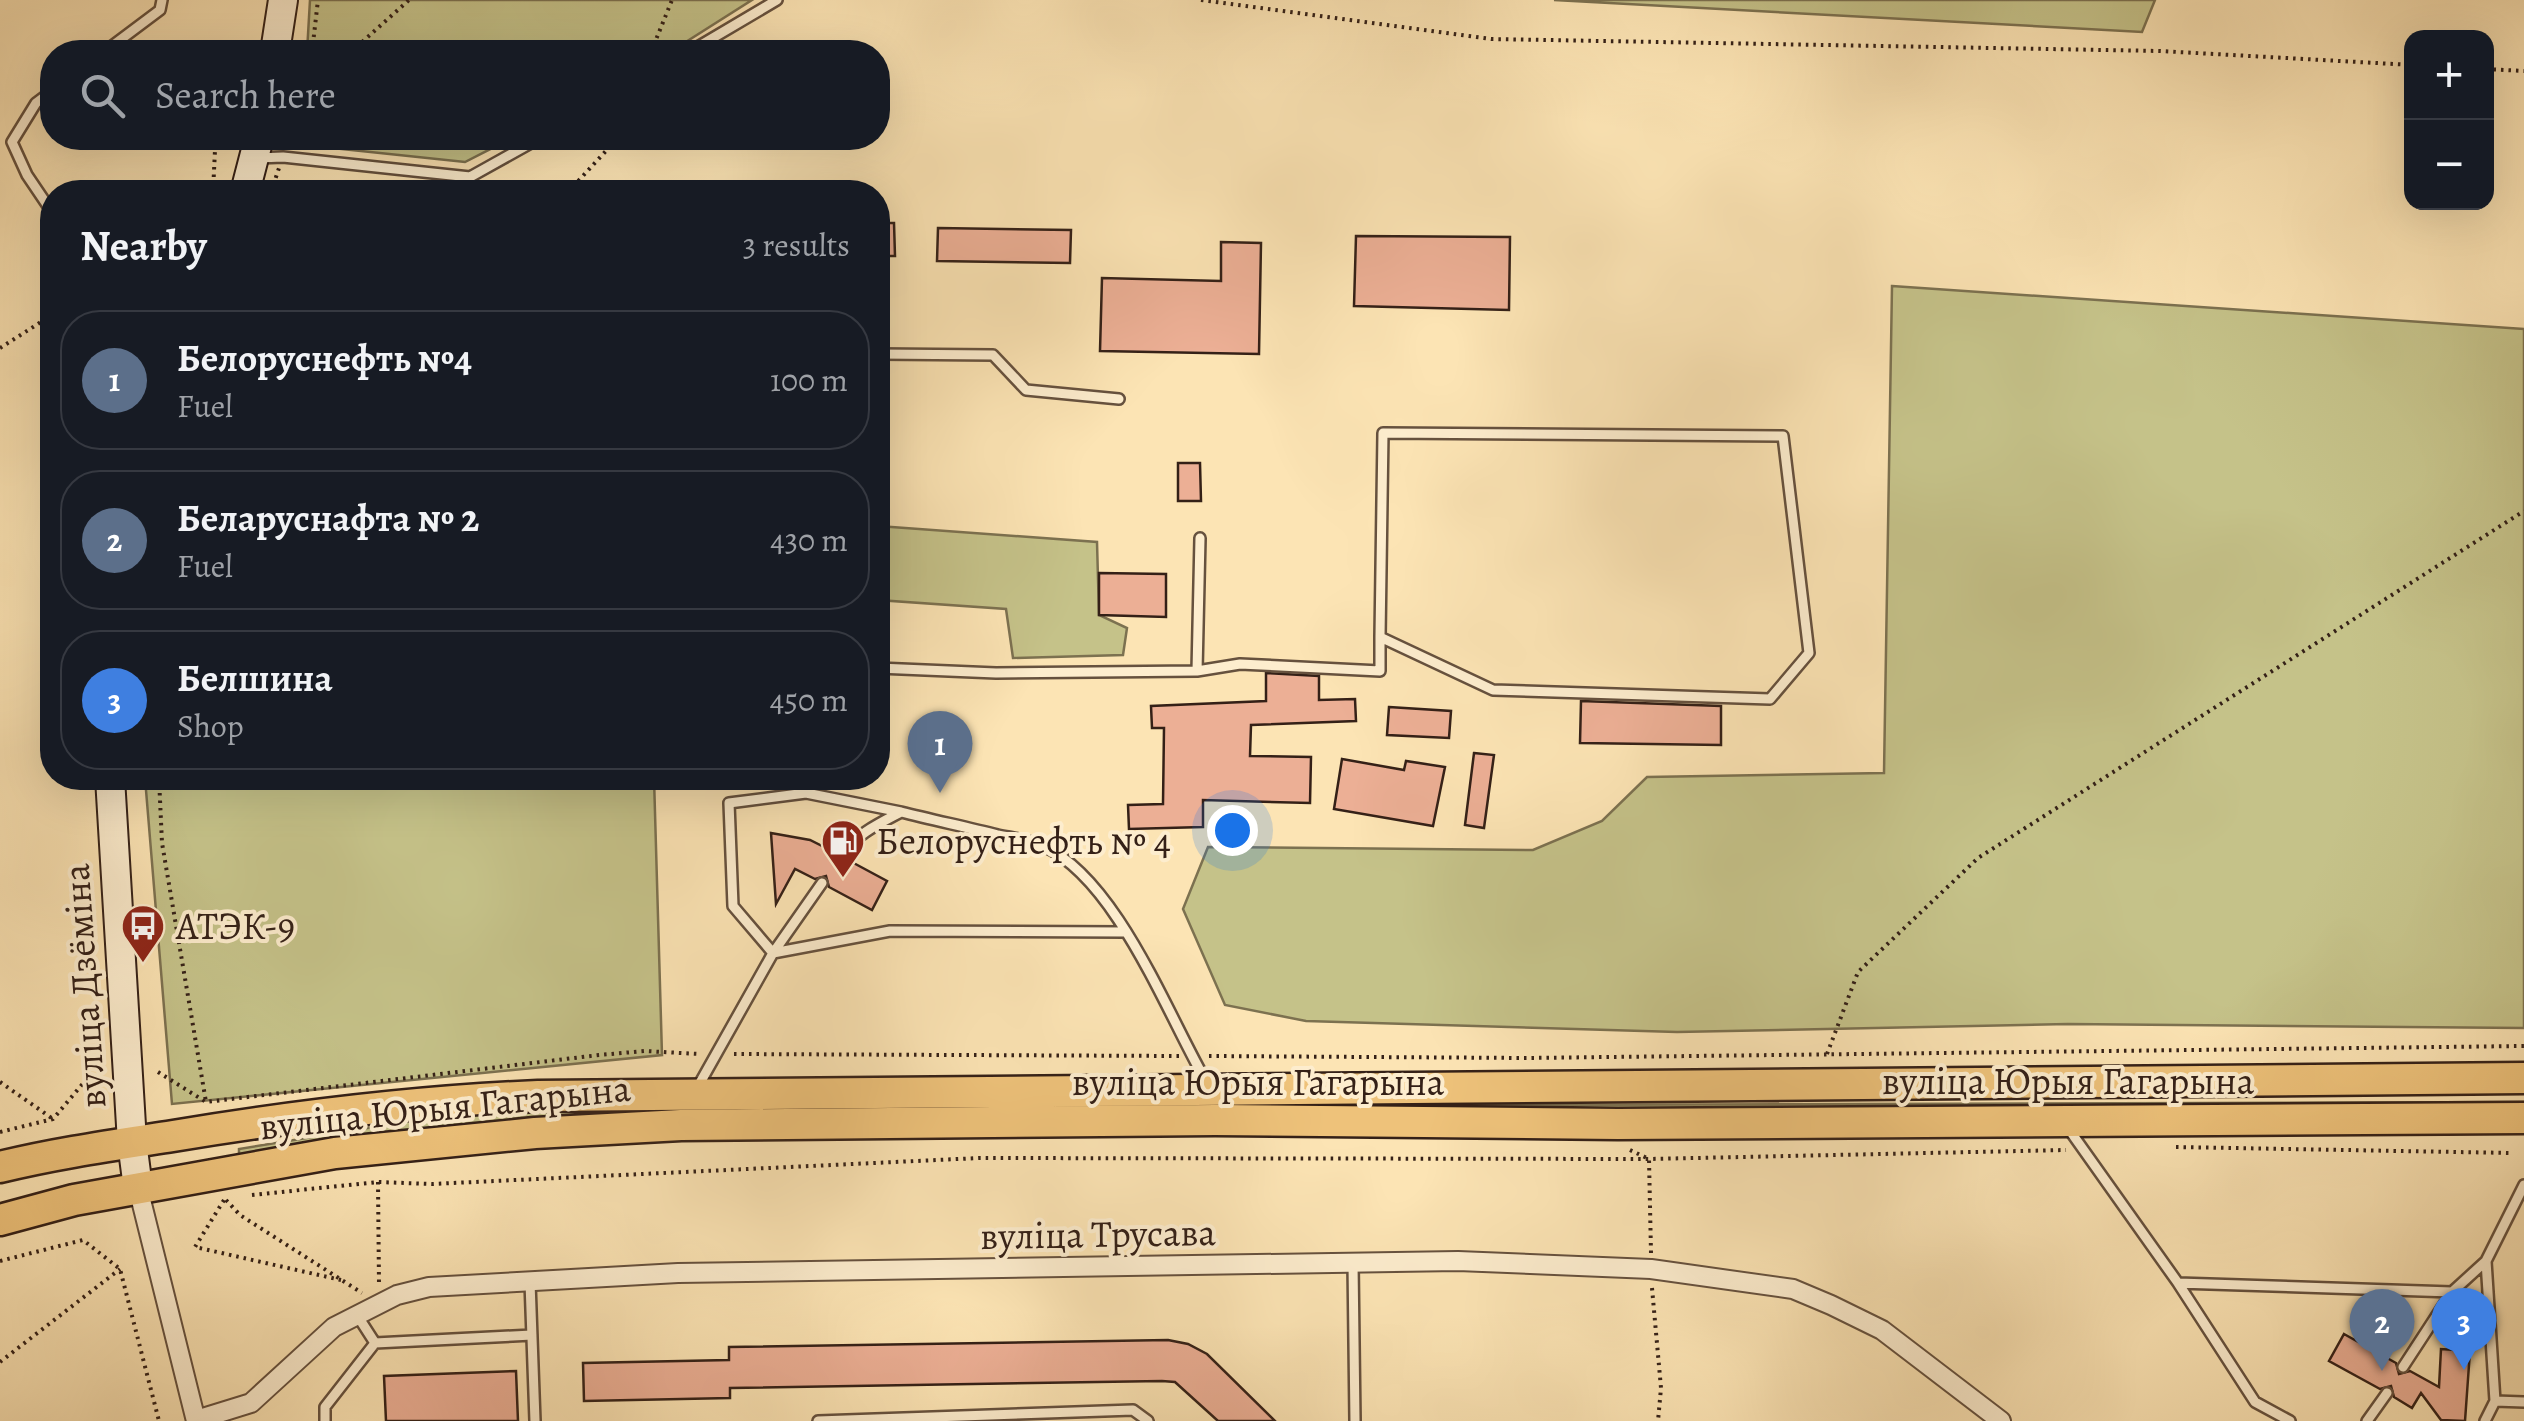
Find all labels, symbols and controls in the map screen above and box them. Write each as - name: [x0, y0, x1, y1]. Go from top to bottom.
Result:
- map controls: [2404, 30, 2494, 210]
- button: +: [2404, 30, 2494, 120]
- search box: [40, 40, 890, 150]
- icon: search: [75, 68, 130, 123]
- text: Search here: [155, 69, 336, 121]
- button: −: [2404, 120, 2494, 210]
- text: Nearby: [80, 217, 207, 274]
- text: 3 results: [743, 223, 850, 267]
- text: Белоруснефть №4: [177, 332, 472, 384]
- text: 1: [109, 358, 120, 402]
- text: 100 m: [770, 358, 848, 402]
- text: Fuel: [177, 384, 233, 428]
- text: Беларуснафта № 2: [177, 492, 479, 544]
- text: 2: [107, 518, 122, 562]
- text: 430 m: [770, 518, 848, 562]
- text: Fuel: [177, 544, 233, 588]
- text: Белшина: [177, 652, 333, 704]
- text: 3: [108, 678, 121, 722]
- text: 450 m: [770, 678, 848, 722]
- text: Shop: [177, 704, 244, 748]
- pin: 1: [908, 710, 972, 793]
- your location: [1207, 805, 1258, 856]
- place label: Белоруснефть № 4: [876, 815, 1171, 867]
- fuel station icon: Белоруснефть № 4: [820, 818, 866, 879]
- street label: вуліца Дзёміна: [49, 862, 118, 1110]
- place label: АТЭК-9: [175, 900, 295, 952]
- bus stop icon: АТЭК-9: [120, 903, 166, 964]
- street label: вуліца Юрыя Гагарына: [1882, 1055, 2255, 1107]
- street label: вуліца Юрыя Гагарына: [1072, 1056, 1445, 1108]
- street label: вуліца Юрыя Гагарына: [257, 1062, 633, 1152]
- street label: вуліца Трусава: [980, 1206, 1217, 1262]
- pin: 2: [2350, 1288, 2414, 1371]
- pin: 3: [2432, 1288, 2496, 1370]

